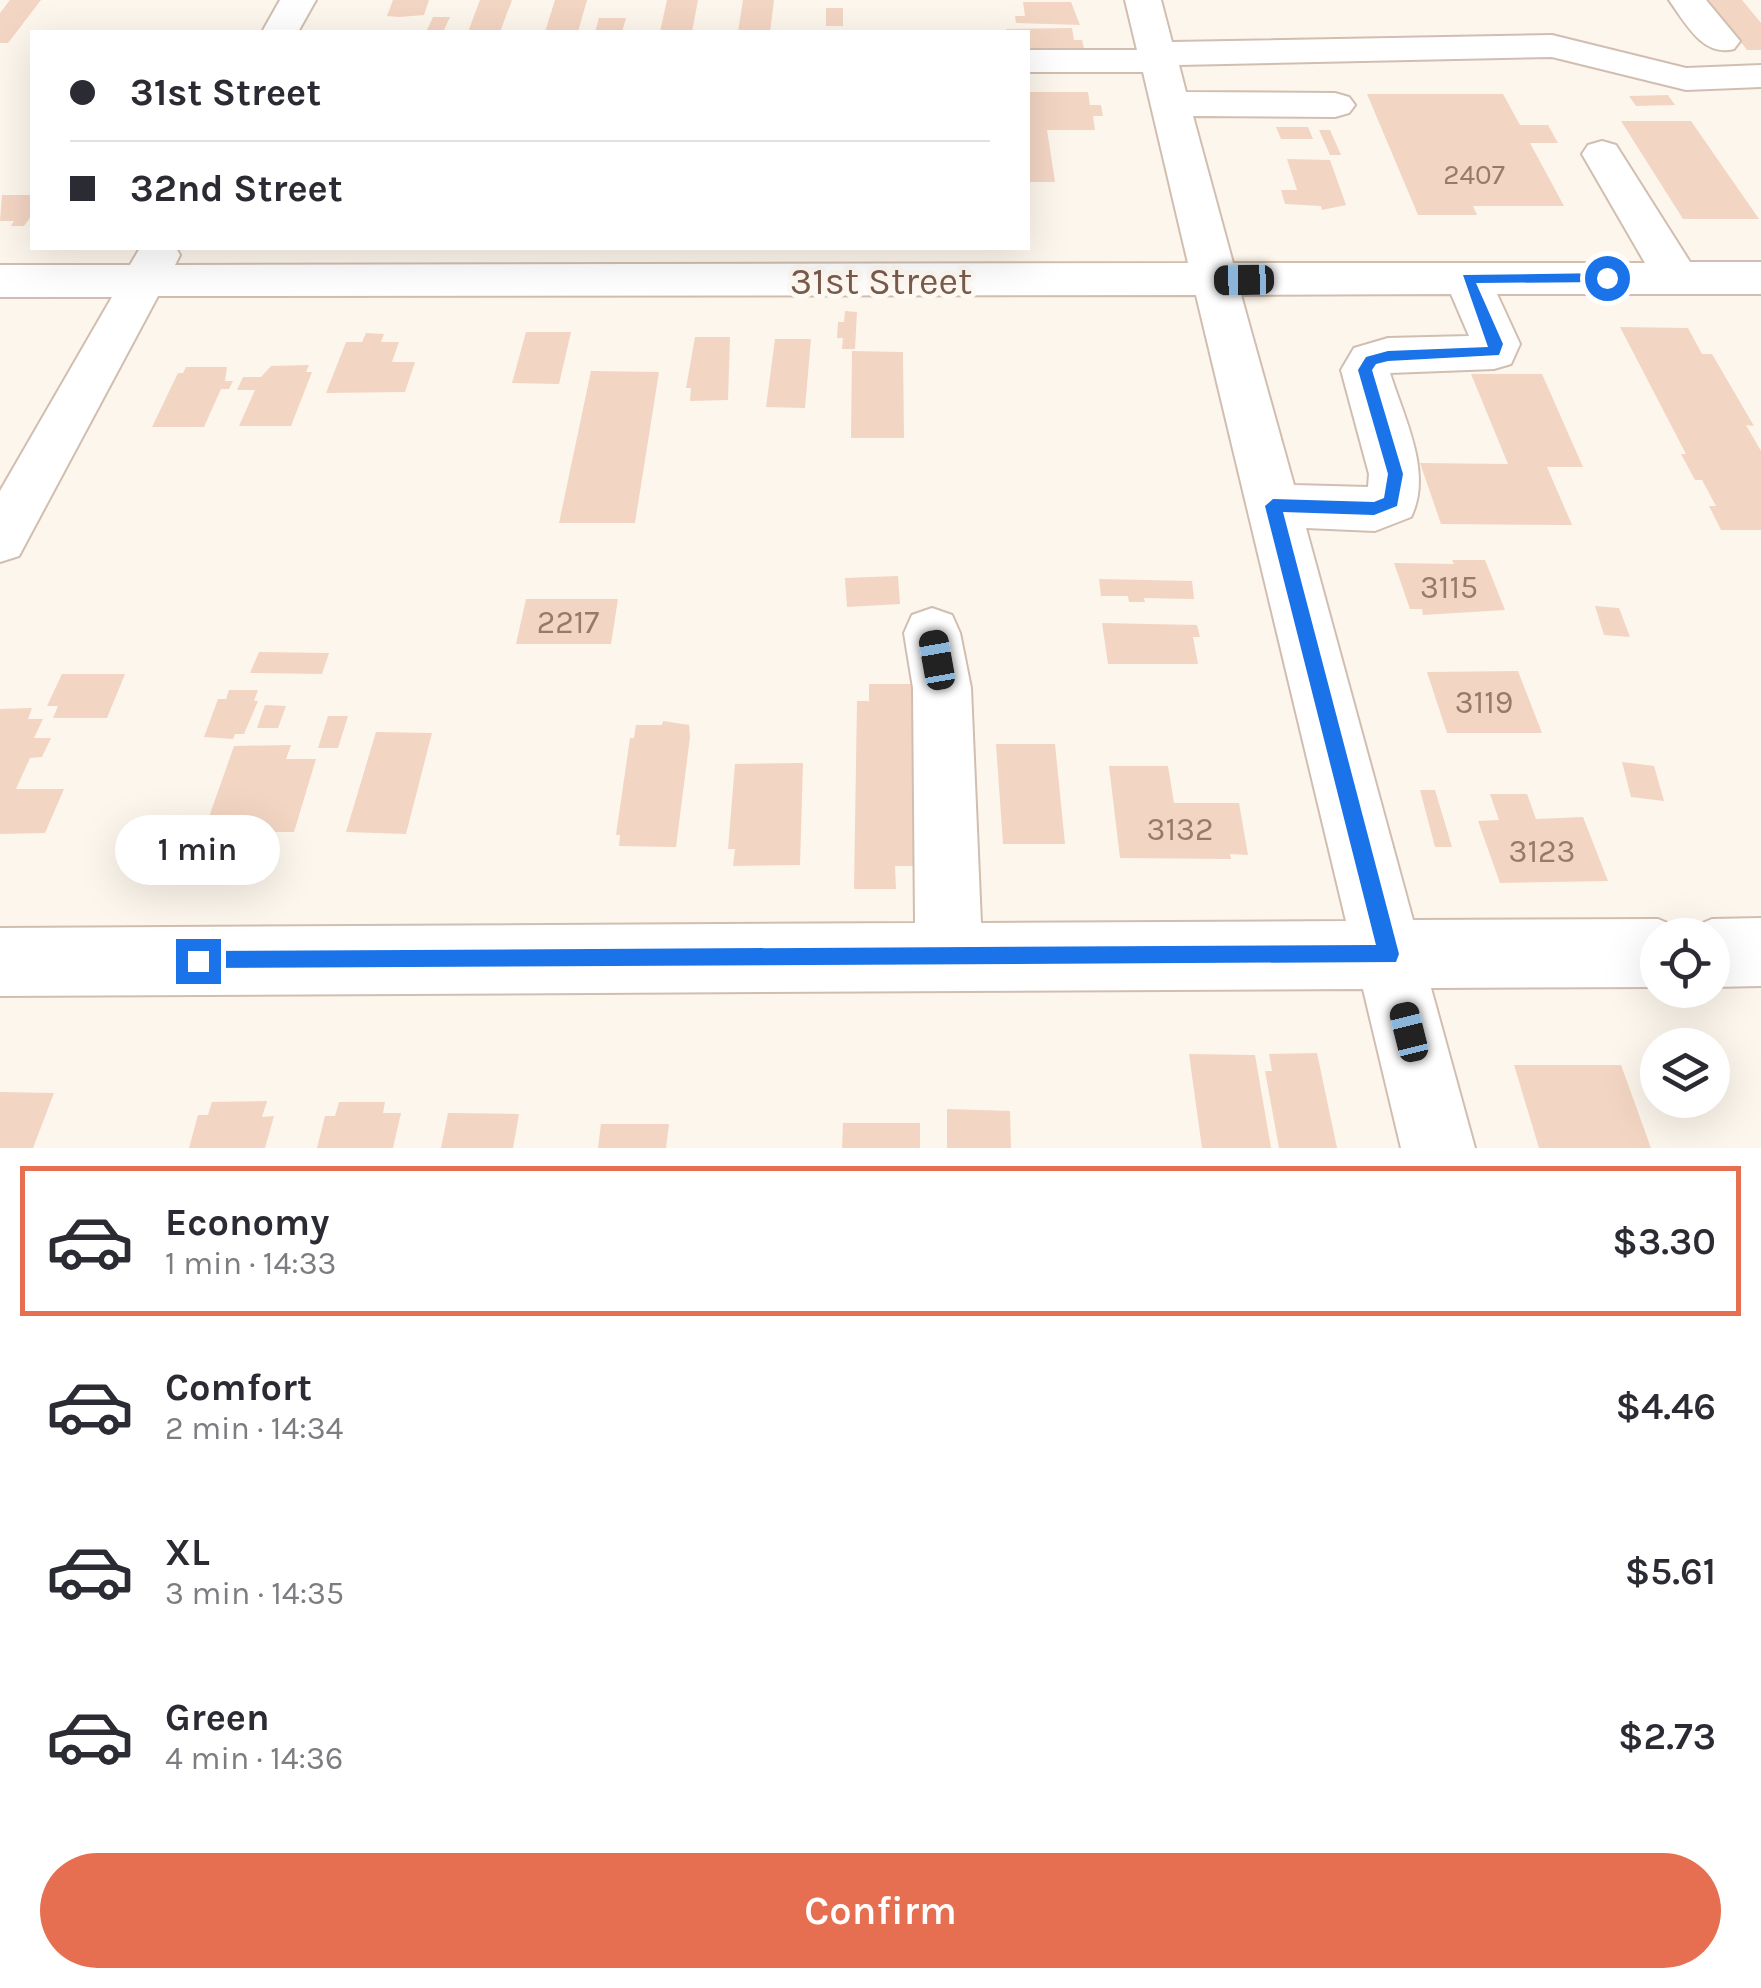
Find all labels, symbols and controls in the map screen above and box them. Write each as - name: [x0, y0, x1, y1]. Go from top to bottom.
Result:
- text: 31st Street: [130, 70, 321, 115]
- house number: 2407: [1443, 158, 1505, 191]
- text: 32nd Street: [130, 166, 343, 211]
- route start: [1585, 256, 1630, 301]
- street label: 31st Street: [790, 259, 972, 304]
- car: [1214, 264, 1274, 296]
- house number: 3115: [1420, 569, 1478, 606]
- house number: 2217: [537, 604, 599, 641]
- car: [917, 628, 957, 692]
- house number: 3119: [1455, 684, 1513, 721]
- house number: 3132: [1147, 811, 1213, 848]
- callout: 1 min: [116, 816, 280, 886]
- text: 1 min: [158, 831, 237, 868]
- house number: 3123: [1509, 833, 1575, 870]
- map controls: [1640, 918, 1730, 1118]
- button: locate: [1640, 918, 1730, 1008]
- route end: [176, 939, 221, 984]
- car: [1387, 999, 1431, 1065]
- button: layers: [1640, 1028, 1730, 1118]
- icon: car: [45, 1196, 135, 1286]
- text: Economy: [165, 1200, 329, 1245]
- text: $3.30: [1612, 1219, 1716, 1264]
- text: 1 min · 14:33: [165, 1245, 337, 1282]
- icon: car: [45, 1361, 135, 1451]
- text: Comfort: [165, 1365, 312, 1410]
- text: $4.46: [1615, 1384, 1716, 1429]
- text: 2 min · 14:34: [165, 1410, 343, 1447]
- icon: car: [45, 1526, 135, 1616]
- text: XL: [165, 1530, 210, 1575]
- text: $5.61: [1625, 1549, 1716, 1594]
- text: 3 min · 14:35: [165, 1575, 344, 1612]
- icon: car: [45, 1691, 135, 1781]
- text: Green: [165, 1695, 270, 1740]
- text: $2.73: [1618, 1714, 1716, 1759]
- text: 4 min · 14:36: [165, 1740, 343, 1777]
- button: Confirm: [40, 1853, 1721, 1968]

